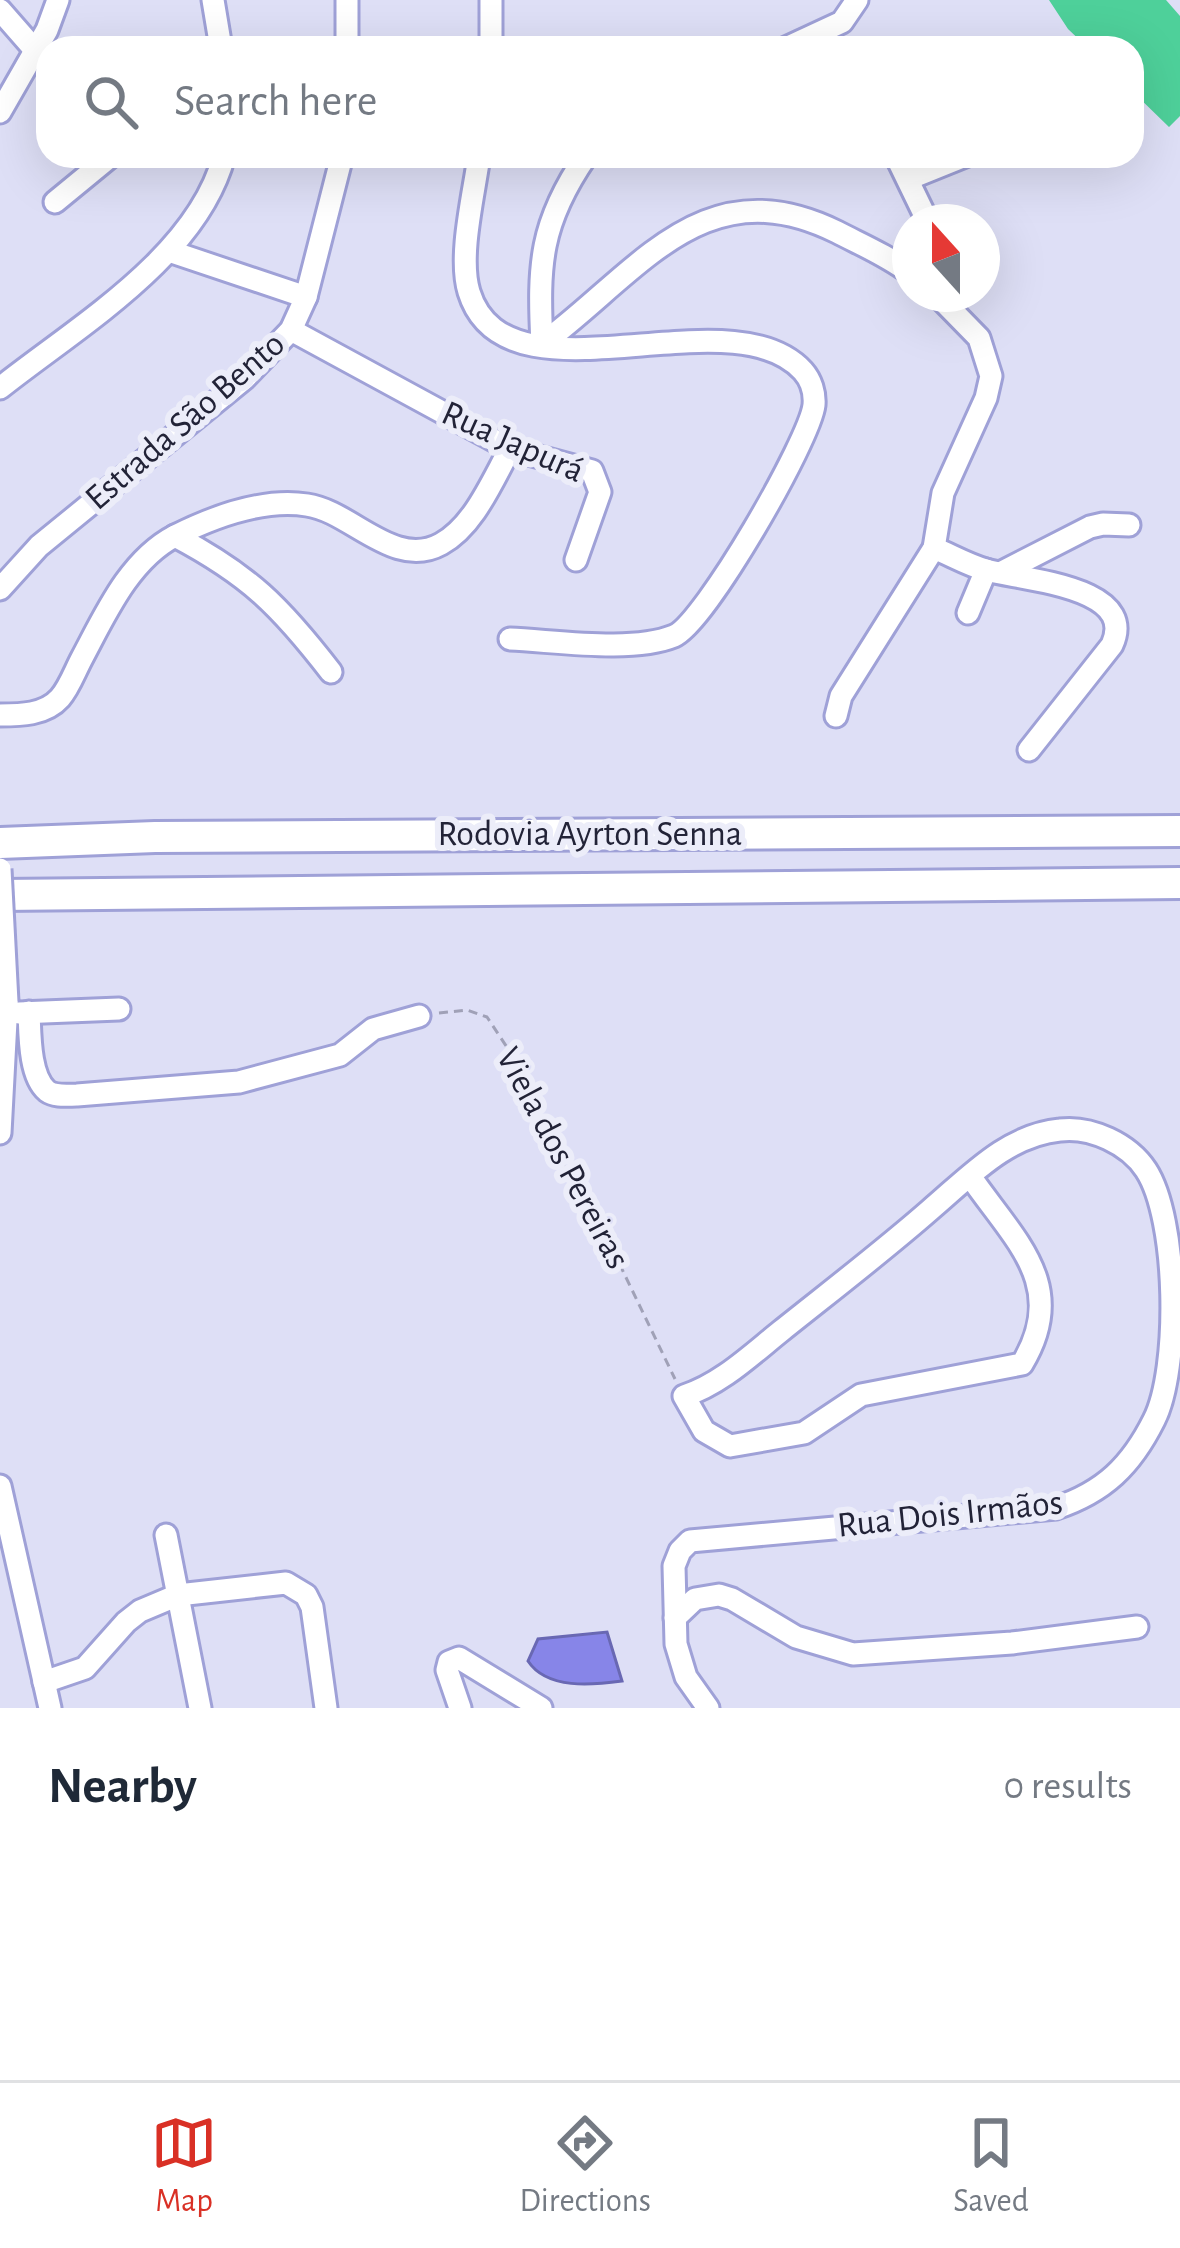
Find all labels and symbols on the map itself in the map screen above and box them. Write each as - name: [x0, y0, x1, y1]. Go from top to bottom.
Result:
- north arrow: [892, 204, 1000, 312]
- street label: Estrada São Bento: [79, 325, 291, 517]
- street label: Rua Japurá: [436, 395, 590, 489]
- street label: Rodovia Ayrton Senna: [438, 816, 742, 852]
- street label: Viela dos Pereiras: [490, 1042, 636, 1274]
- street label: Rua Dois Irmãos: [836, 1484, 1064, 1544]

